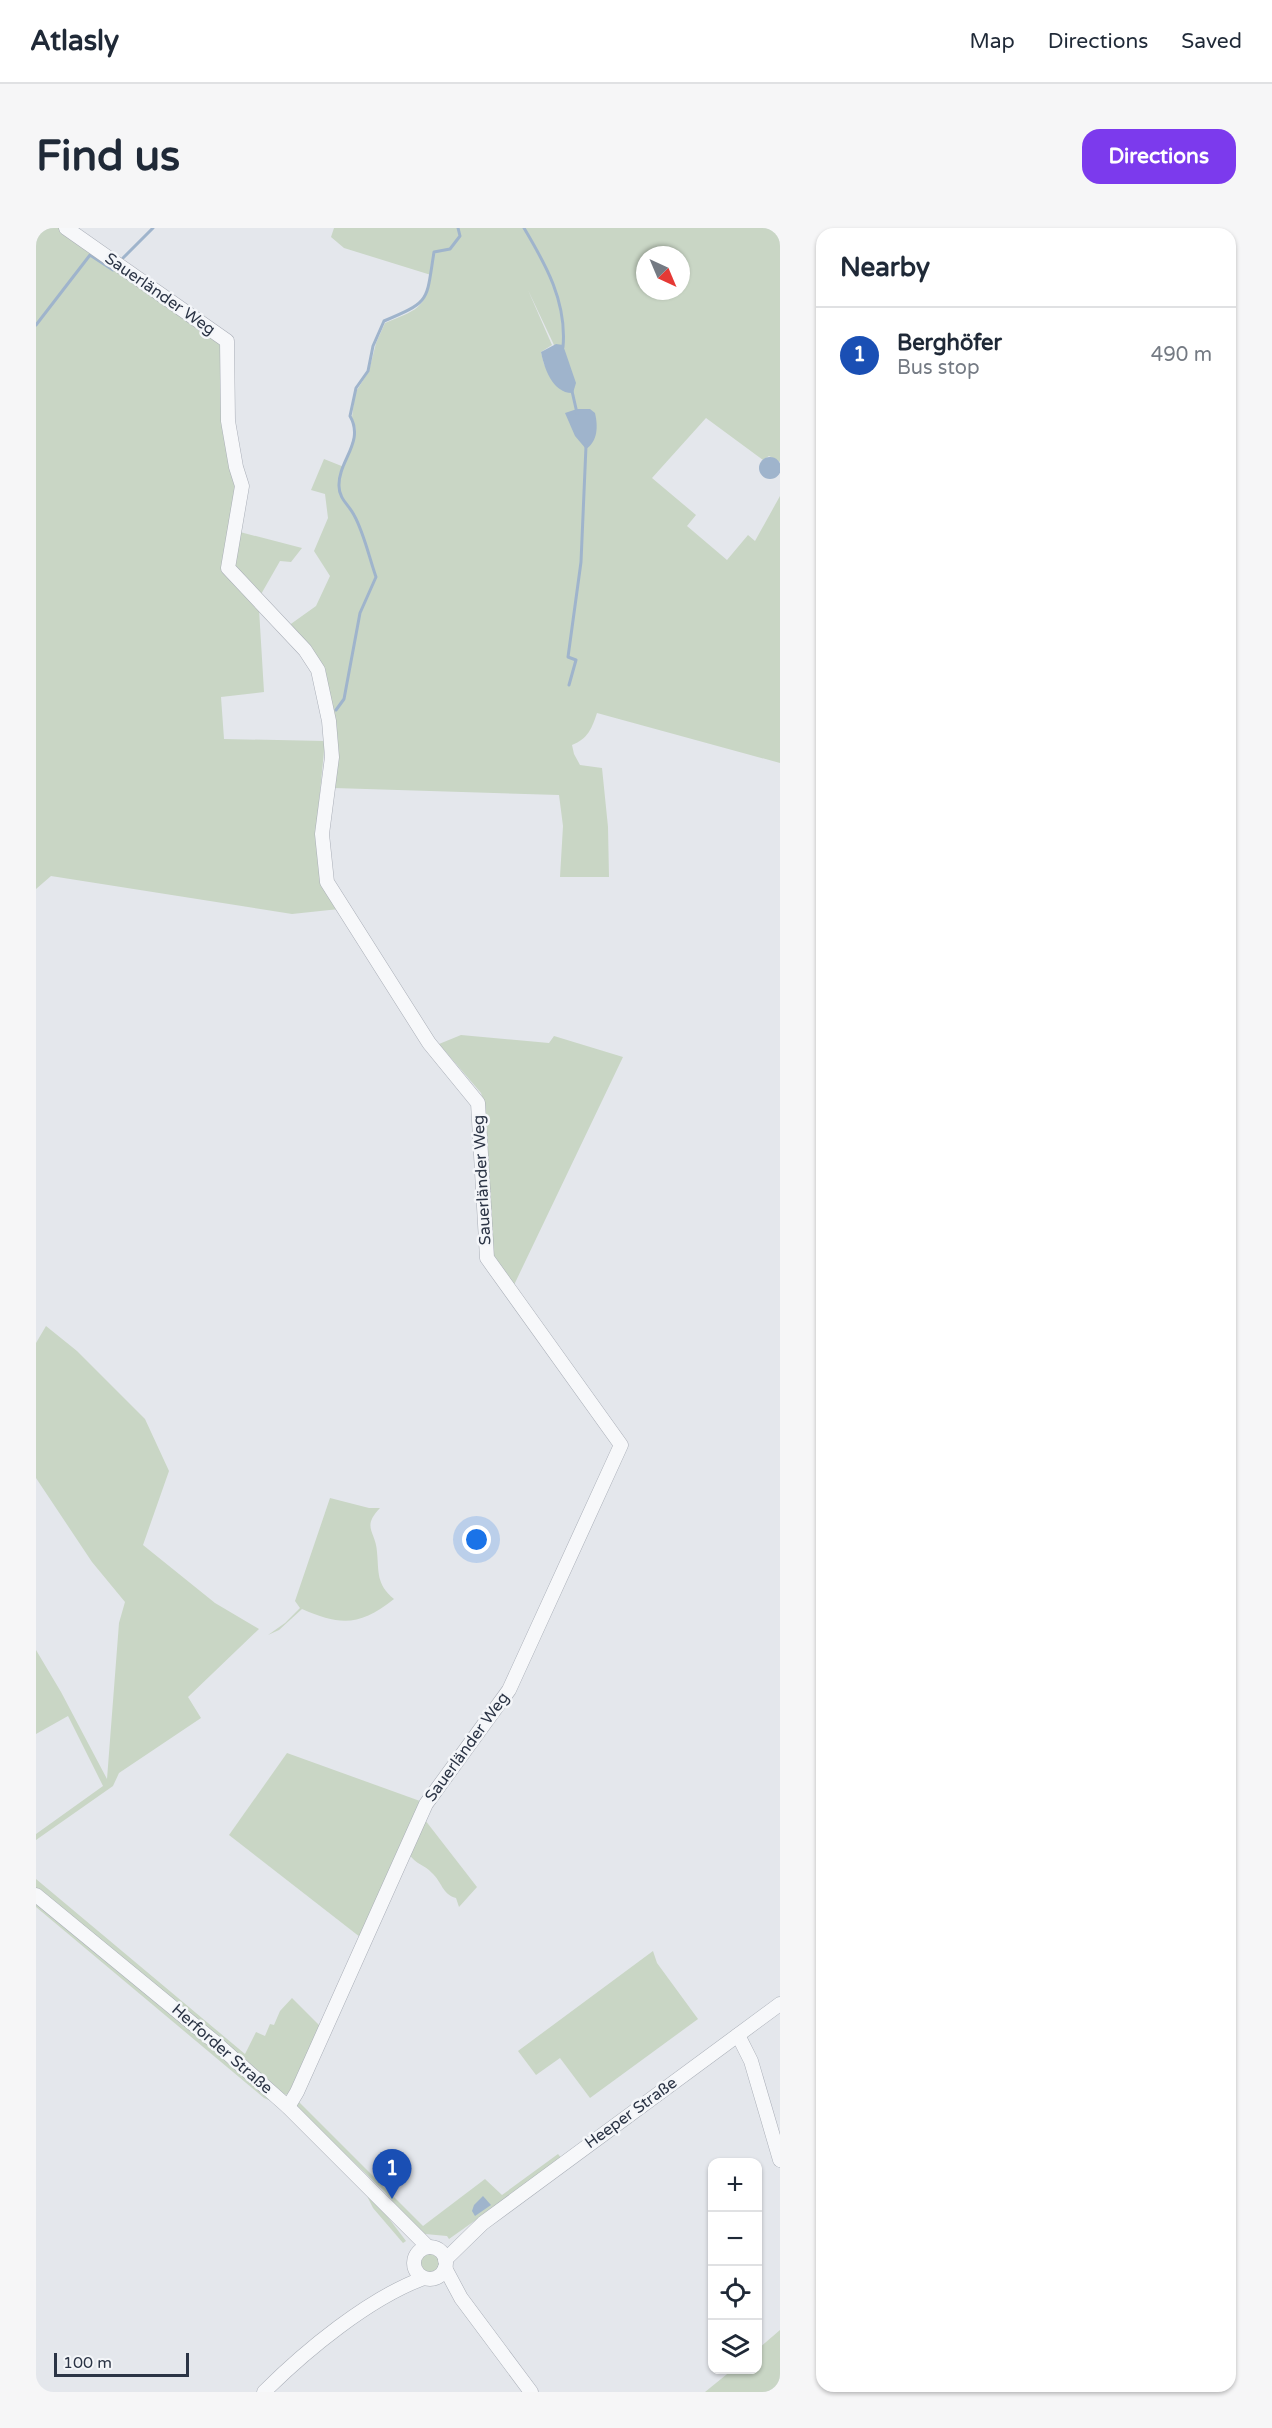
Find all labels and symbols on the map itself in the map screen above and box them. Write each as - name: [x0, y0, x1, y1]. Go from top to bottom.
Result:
- north arrow: [636, 246, 690, 300]
- street label: Sauerländer Weg: [101, 248, 219, 340]
- street label: Sauerländer Weg: [469, 1114, 495, 1246]
- your location: [462, 1525, 491, 1554]
- street label: Sauerländer Weg: [421, 1688, 513, 1806]
- street label: Herforder Straße: [167, 2000, 277, 2098]
- street label: Heeper Straße: [581, 2073, 681, 2153]
- pin: 1: [372, 2150, 412, 2199]
- scale bar: [54, 2350, 189, 2378]

